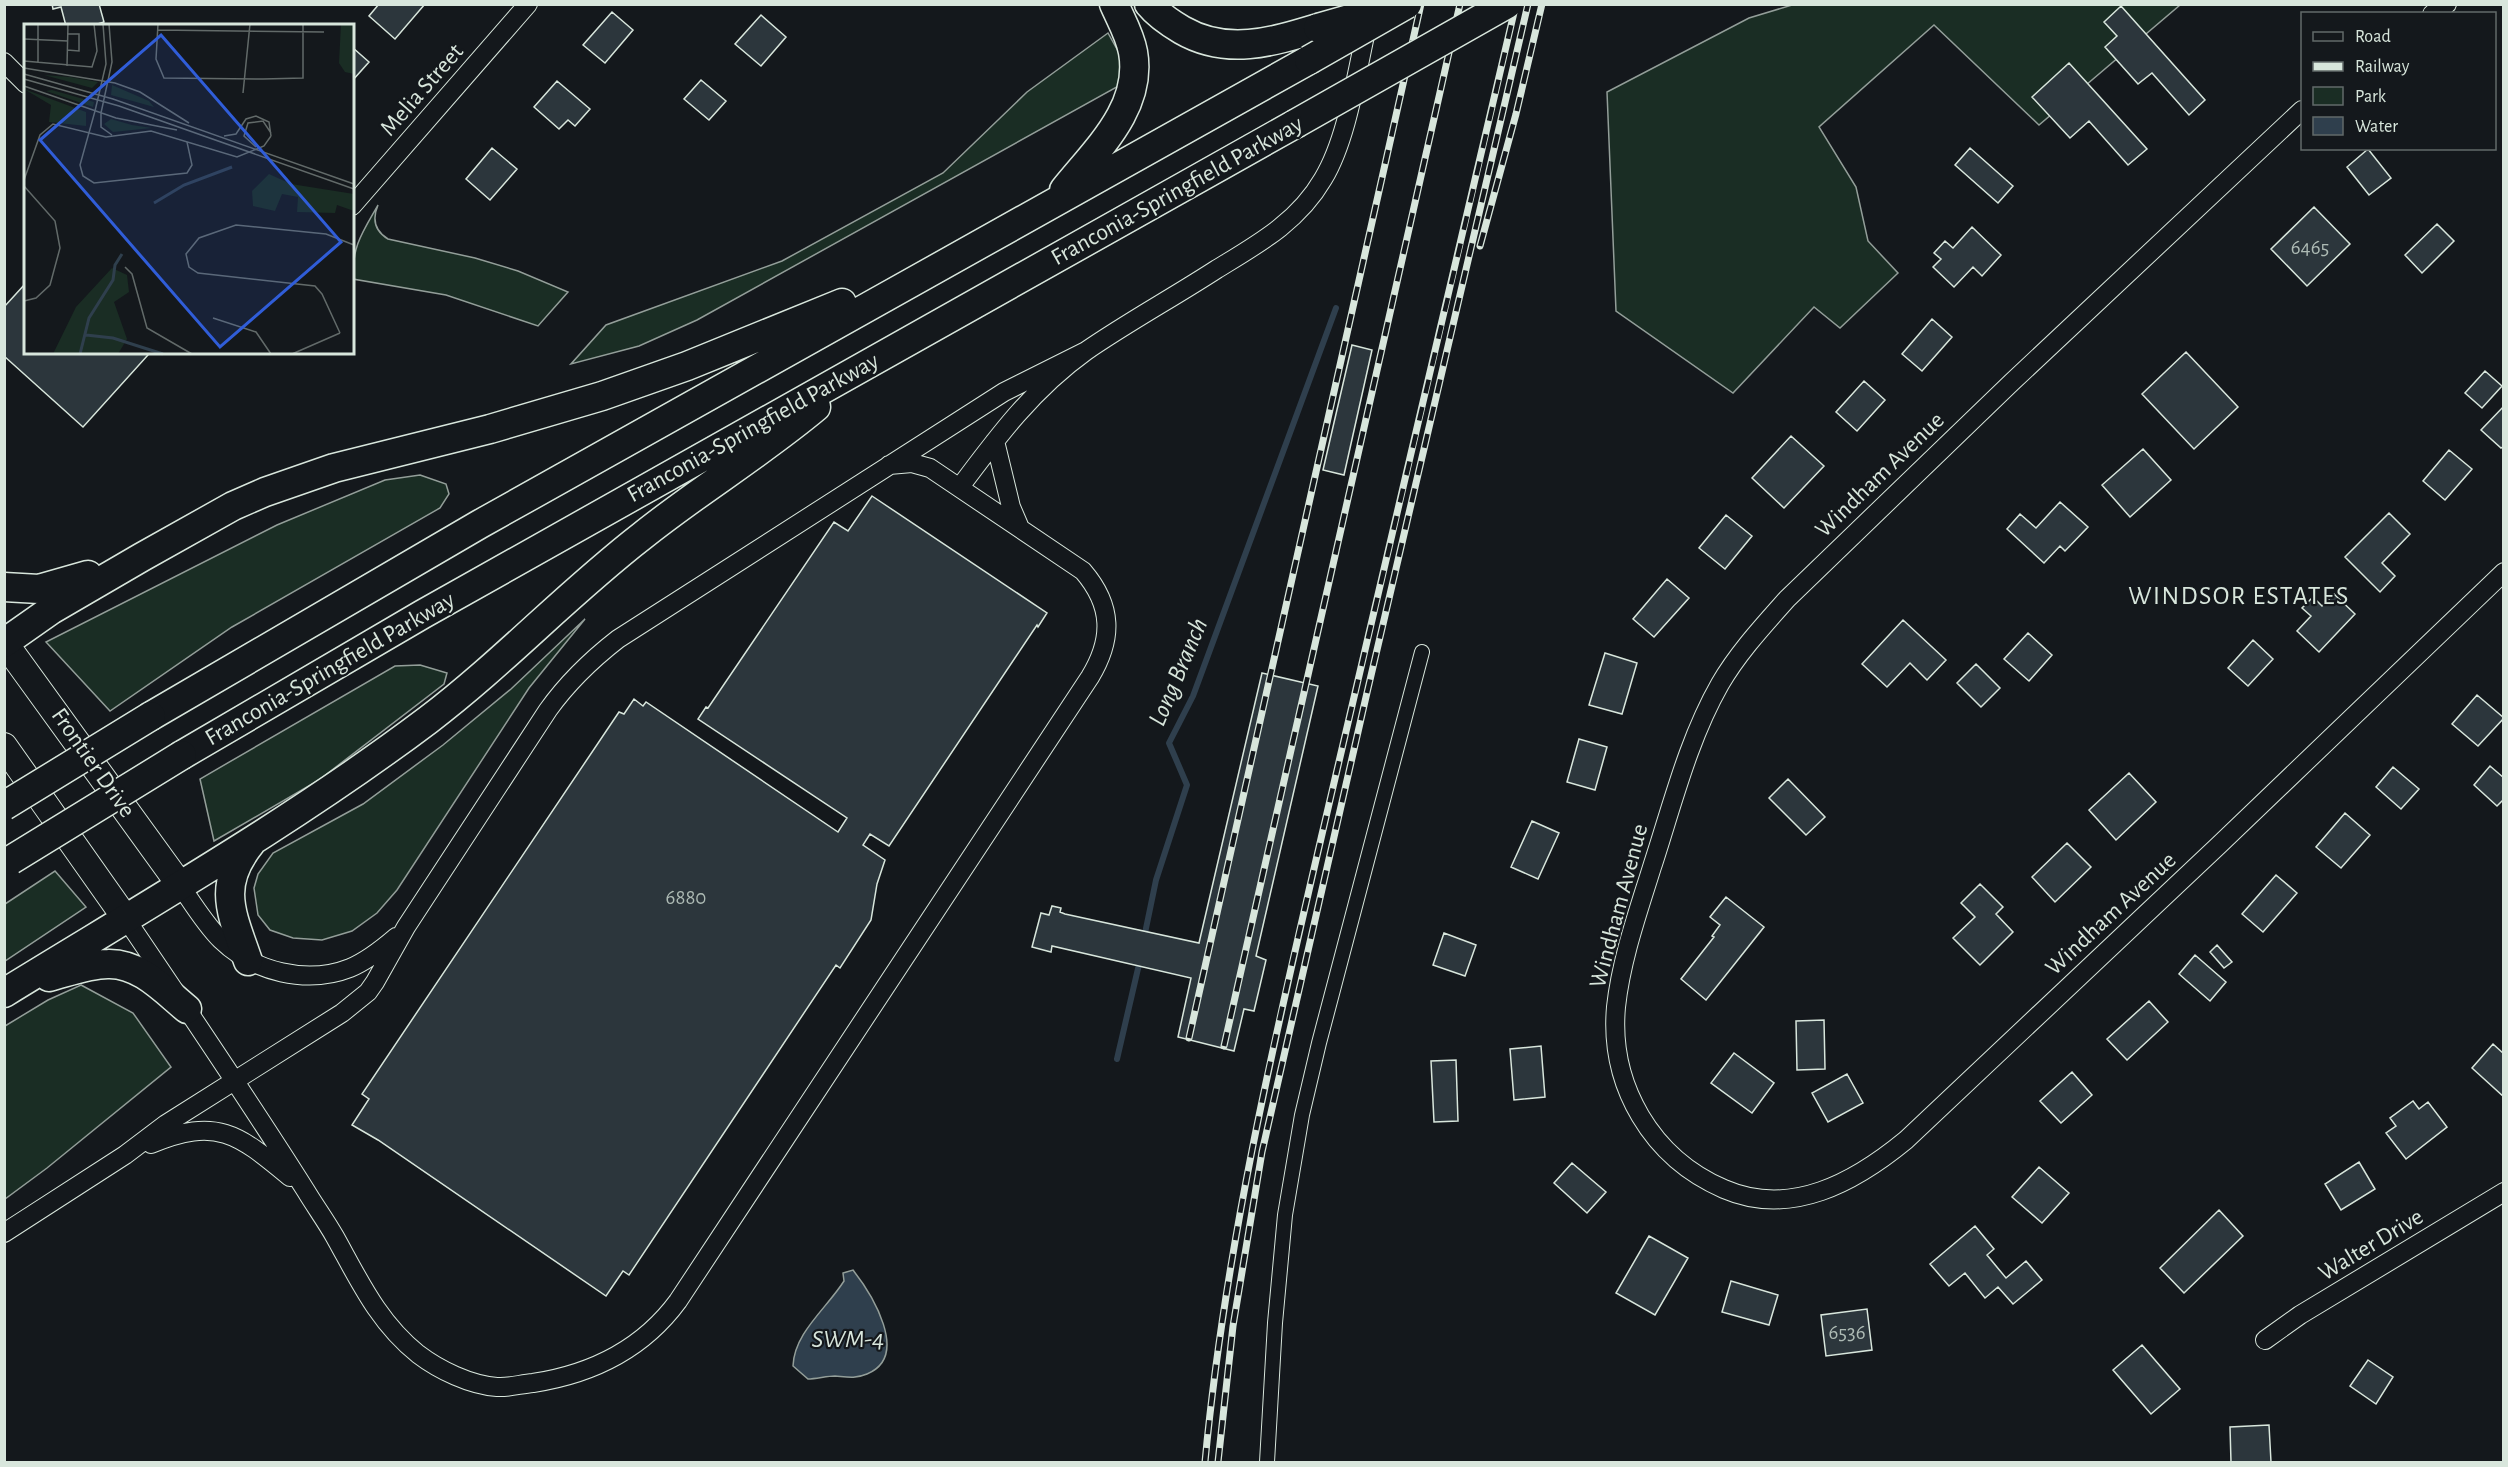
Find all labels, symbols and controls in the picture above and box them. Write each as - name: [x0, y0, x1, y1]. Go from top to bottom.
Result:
- legend: [2301, 12, 2496, 150]
- inset map: [24, 24, 354, 354]
- text: Road: [2355, 28, 2391, 46]
- street label: Melia Street: [376, 39, 468, 140]
- text: Railway: [2355, 58, 2410, 76]
- text: Park: [2355, 88, 2387, 106]
- street label: Franconia-Springfield Parkway: [1047, 112, 1307, 270]
- text: Water: [2355, 118, 2398, 136]
- house number: 6465: [2291, 237, 2329, 258]
- street label: Franconia-Springfield Parkway: [623, 349, 883, 507]
- street label: Windham Avenue: [1811, 408, 1949, 542]
- district label: WINDSOR ESTATES: [2128, 583, 2350, 609]
- street label: Franconia-Springfield Parkway: [201, 588, 459, 750]
- water label: Long Branch: [1144, 614, 1212, 730]
- street label: Frontier Drive: [47, 704, 139, 822]
- street label: Windham Avenue: [1586, 822, 1652, 990]
- street label: Windham Avenue: [2041, 848, 2181, 980]
- house number: 6880: [666, 887, 706, 908]
- street label: Walter Drive: [2315, 1205, 2427, 1285]
- house number: 6536: [1828, 1322, 1866, 1343]
- water label: SWM-4: [812, 1326, 884, 1352]

